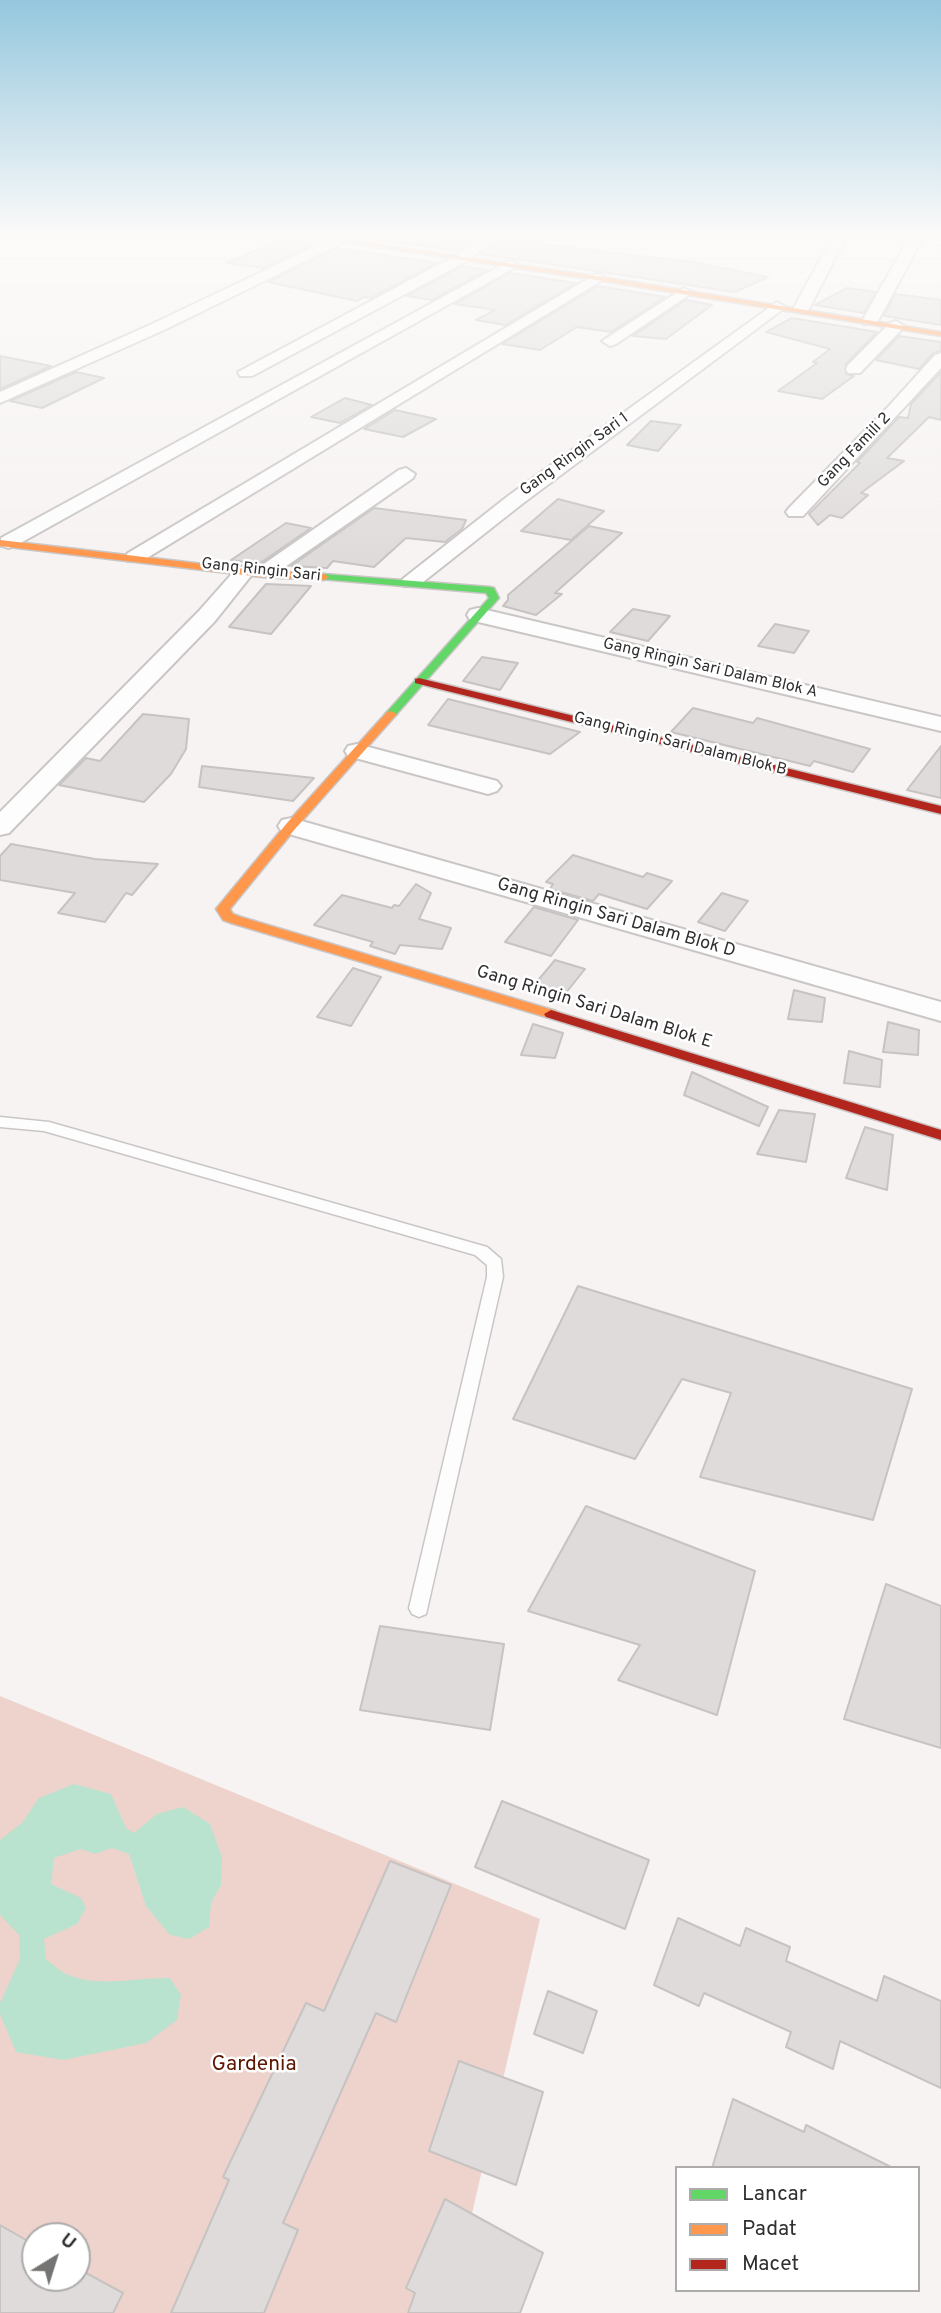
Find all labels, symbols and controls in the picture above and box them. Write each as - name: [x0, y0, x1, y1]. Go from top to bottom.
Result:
- street label: Gang Ringin Sari 1: [517, 409, 633, 501]
- street label: Gang Famili 2: [814, 409, 896, 493]
- street label: Gang Ringin Sari: [200, 555, 322, 587]
- street label: Gang Ringin Sari Dalam Blok A: [601, 635, 819, 703]
- street label: Gang Ringin Sari Dalam Blok B: [571, 709, 789, 781]
- street label: Gang Ringin Sari Dalam Blok D: [494, 875, 738, 963]
- street label: Gang Ringin Sari Dalam Blok E: [473, 962, 715, 1054]
- park label: Gardenia: [212, 2053, 296, 2079]
- legend: [675, 2166, 920, 2292]
- text: Lancar: [742, 2181, 807, 2208]
- text: Padat: [742, 2216, 797, 2243]
- north arrow: [21, 2222, 91, 2292]
- text: U: [55, 2228, 80, 2256]
- text: Macet: [742, 2251, 799, 2278]

